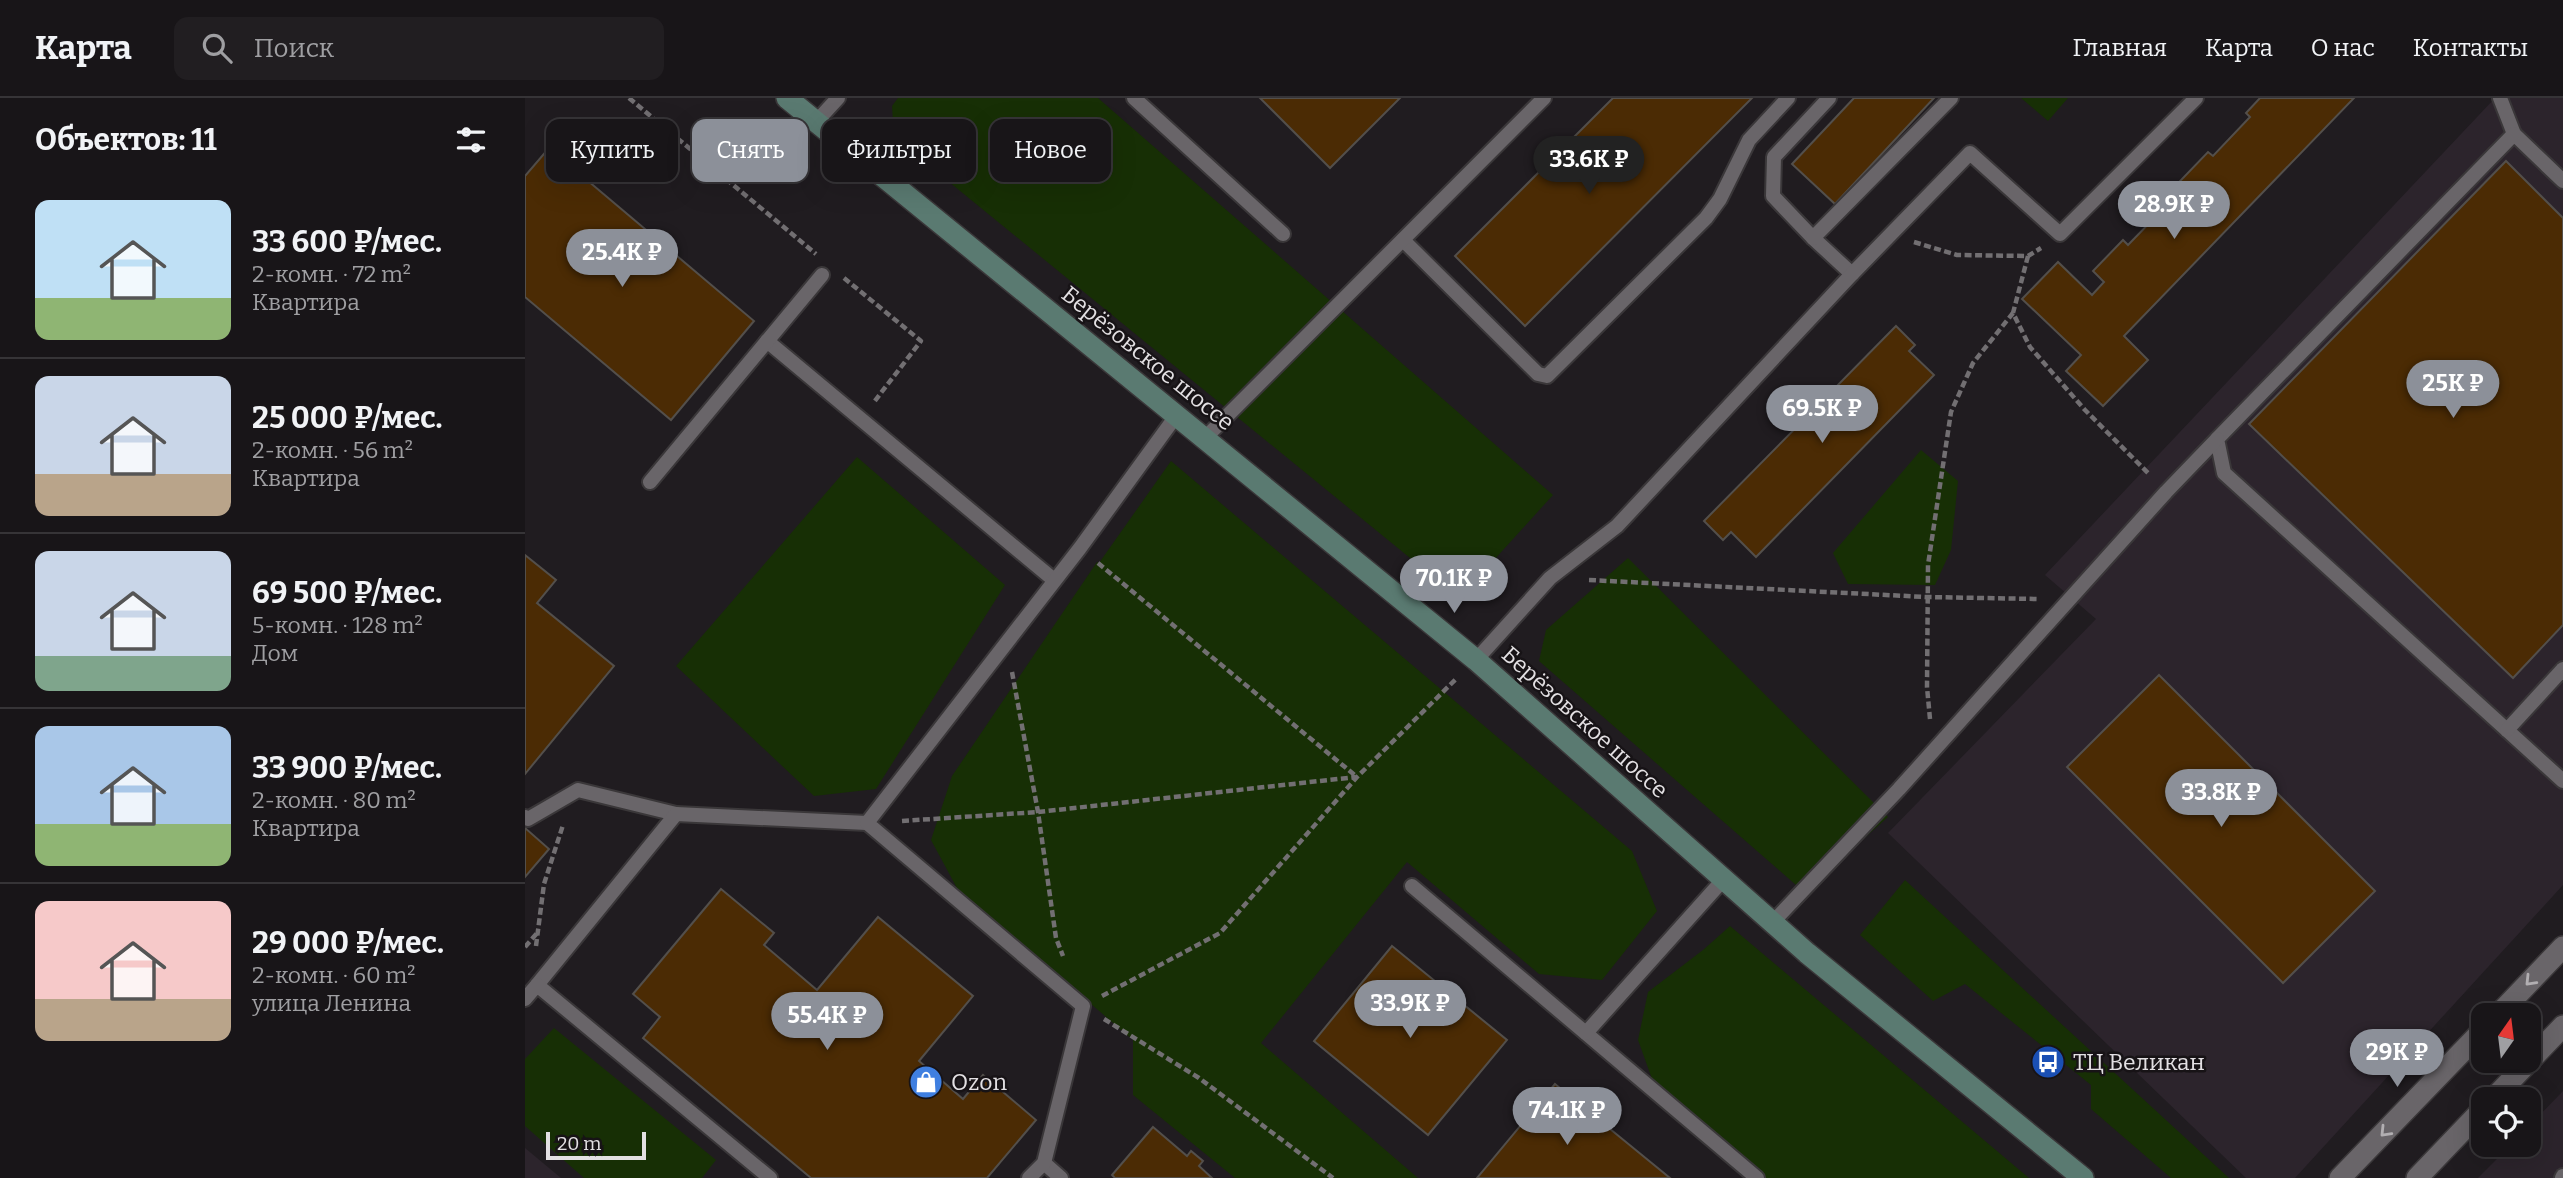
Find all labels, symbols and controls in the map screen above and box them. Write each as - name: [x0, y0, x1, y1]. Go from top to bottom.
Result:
- search box: [174, 17, 664, 80]
- text: Карта: [35, 28, 132, 68]
- icon: search: [198, 29, 236, 67]
- text: Поиск: [254, 33, 334, 64]
- text: Главная: [2072, 34, 2167, 62]
- text: Карта: [2205, 34, 2273, 62]
- text: О нас: [2311, 34, 2375, 62]
- text: Контакты: [2413, 34, 2528, 62]
- chip: Купить: [546, 119, 678, 182]
- chip: Снять: [692, 119, 808, 182]
- chip: Фильтры: [822, 119, 976, 182]
- chip: Новое: [990, 119, 1111, 182]
- icon: filters: [452, 121, 490, 159]
- text: Объектов: 11: [35, 122, 217, 158]
- pin: 33.6K ₽: [1524, 136, 1654, 196]
- text: 33.6K ₽: [1549, 145, 1629, 173]
- pin: 28.9K ₽: [2109, 181, 2239, 241]
- text: 28.9K ₽: [2134, 190, 2214, 218]
- text: 33 600 ₽/мес.: [252, 224, 442, 260]
- icon: home: [91, 228, 175, 312]
- pin: 25.4K ₽: [557, 230, 687, 289]
- text: 25.4K ₽: [582, 238, 662, 266]
- text: 2-комн. · 72 m²: [252, 260, 411, 288]
- street label: Берёзовское шоссе: [1056, 280, 1240, 436]
- text: Квартира: [252, 288, 360, 316]
- pin: 25K ₽: [2404, 360, 2502, 420]
- text: 25K ₽: [2422, 369, 2484, 397]
- pin: 69.5K ₽: [1757, 386, 1887, 445]
- text: 69.5K ₽: [1782, 394, 1862, 422]
- text: 25 000 ₽/мес.: [252, 400, 443, 436]
- icon: home: [91, 404, 175, 488]
- text: 2-комн. · 56 m²: [252, 436, 413, 464]
- text: Квартира: [252, 464, 360, 492]
- pin: 70.1K ₽: [1389, 556, 1519, 615]
- text: 70.1K ₽: [1416, 564, 1492, 592]
- text: 69 500 ₽/мес.: [252, 575, 442, 611]
- icon: home: [91, 579, 175, 663]
- text: 5-комн. · 128 m²: [252, 611, 423, 639]
- text: Дом: [252, 639, 298, 667]
- street label: Берёзовское шоссе: [1496, 640, 1674, 804]
- text: 33 900 ₽/мес.: [252, 750, 442, 786]
- icon: home: [91, 754, 175, 838]
- pin: 33.8K ₽: [2156, 770, 2286, 829]
- text: 33.8K ₽: [2181, 778, 2261, 806]
- text: 2-комн. · 80 m²: [252, 786, 416, 814]
- text: Квартира: [252, 814, 360, 842]
- text: 29 000 ₽/мес.: [252, 925, 444, 961]
- icon: home: [91, 929, 175, 1013]
- text: 2-комн. · 60 m²: [252, 961, 415, 989]
- one-way arrow: [2526, 973, 2539, 986]
- pin: 33.9K ₽: [1345, 981, 1475, 1040]
- text: улица Ленина: [252, 989, 411, 1017]
- text: 33.9K ₽: [1370, 989, 1450, 1017]
- pin: 55.4K ₽: [762, 992, 892, 1052]
- text: 55.4K ₽: [787, 1001, 867, 1029]
- north arrow: [2471, 1003, 2541, 1073]
- map controls: [2471, 1003, 2541, 1157]
- pin: 29K ₽: [2348, 1030, 2446, 1089]
- text: 29K ₽: [2366, 1038, 2428, 1066]
- bus stop icon: ТЦ Великан: [2029, 1043, 2067, 1081]
- place label: ТЦ Великан: [2073, 1048, 2205, 1076]
- shop icon: Ozon: [907, 1063, 945, 1101]
- place label: Ozon: [951, 1068, 1007, 1096]
- button: locate: [2471, 1087, 2541, 1157]
- pin: 74.1K ₽: [1502, 1088, 1632, 1147]
- text: 74.1K ₽: [1529, 1096, 1605, 1124]
- one-way arrow: [2380, 1124, 2393, 1137]
- scale bar: [546, 1129, 646, 1161]
- text: 20 m: [557, 1132, 601, 1155]

